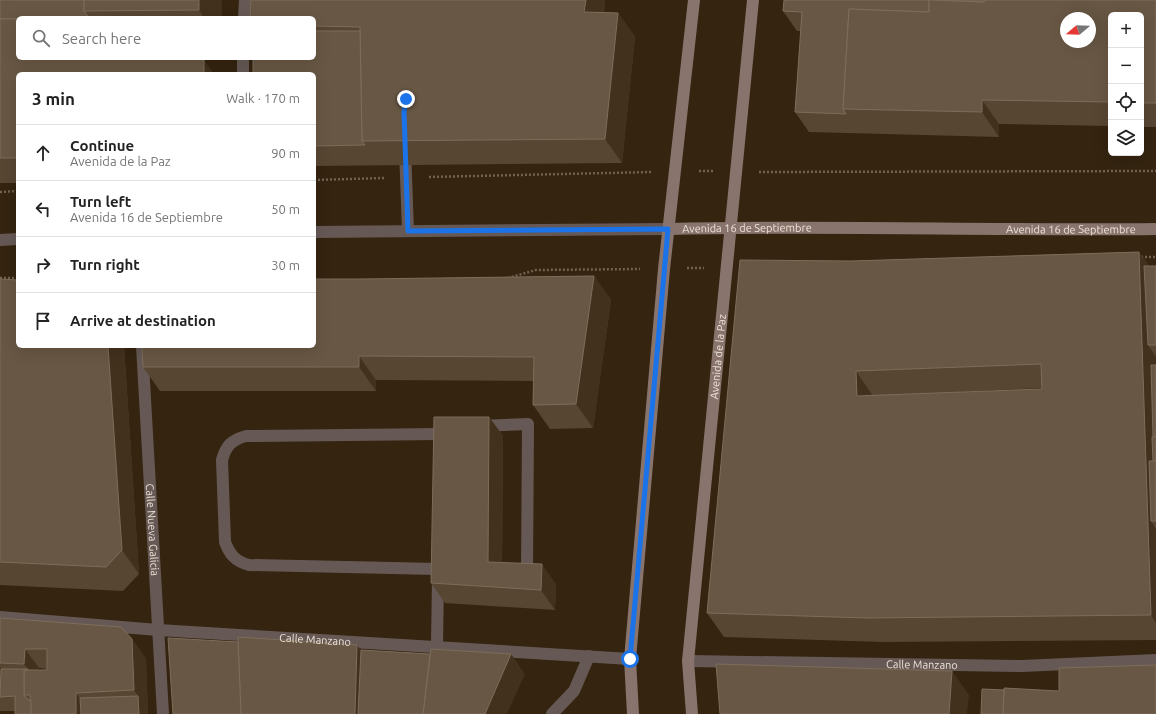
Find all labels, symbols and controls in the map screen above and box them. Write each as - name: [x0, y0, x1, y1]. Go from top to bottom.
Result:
- north arrow: [1060, 12, 1096, 48]
- map controls: [1108, 12, 1144, 156]
- button: +: [1108, 12, 1144, 48]
- search box: [16, 16, 316, 60]
- icon: search: [30, 27, 52, 49]
- text: Search here: [62, 30, 141, 47]
- button: −: [1108, 48, 1144, 84]
- button: locate: [1108, 84, 1144, 120]
- text: 3 min: [32, 89, 75, 108]
- route end: [397, 90, 415, 108]
- text: Walk · 170 m: [226, 91, 300, 105]
- button: layers: [1108, 120, 1144, 156]
- text: Continue: [70, 137, 134, 154]
- icon: ahead: [32, 142, 54, 164]
- text: 90 m: [271, 146, 300, 160]
- text: Avenida de la Paz: [70, 154, 171, 168]
- text: Turn left: [70, 193, 131, 210]
- icon: left: [32, 198, 54, 220]
- text: 50 m: [271, 202, 300, 216]
- text: Avenida 16 de Septiembre: [70, 210, 223, 224]
- street label: Avenida 16 de Septiembre: [682, 222, 812, 235]
- street label: Avenida 16 de Septiembre: [1006, 223, 1136, 235]
- icon: right: [32, 254, 54, 276]
- text: Turn right: [70, 256, 140, 273]
- text: 30 m: [271, 258, 300, 272]
- icon: arrive: [32, 310, 54, 332]
- text: Arrive at destination: [70, 312, 216, 329]
- street label: Avenida de la Paz: [708, 314, 728, 400]
- street label: Calle Nueva Galicia: [144, 483, 161, 576]
- street label: Calle Manzano: [279, 631, 351, 648]
- route start: [621, 650, 639, 668]
- street label: Calle Manzano: [886, 658, 958, 671]

